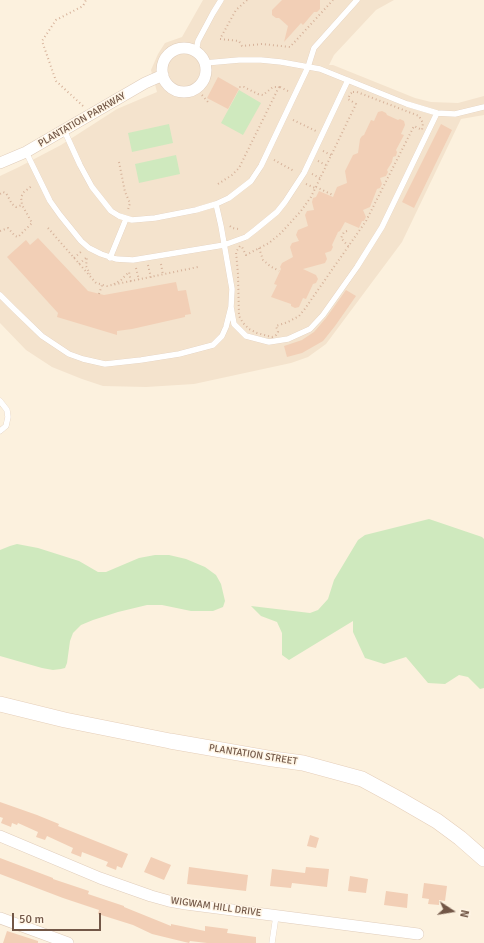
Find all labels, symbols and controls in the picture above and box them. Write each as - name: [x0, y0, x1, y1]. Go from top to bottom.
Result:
- street label: PLANTATION PARKWAY: [36, 90, 128, 150]
- street label: PLANTATION STREET: [208, 742, 298, 768]
- north arrow: [432, 891, 472, 931]
- street label: WIGWAM HILL DRIVE: [170, 895, 262, 919]
- scale bar: [14, 905, 103, 931]
- text: N: [457, 909, 471, 919]
- text: 50 m: [19, 912, 44, 927]

